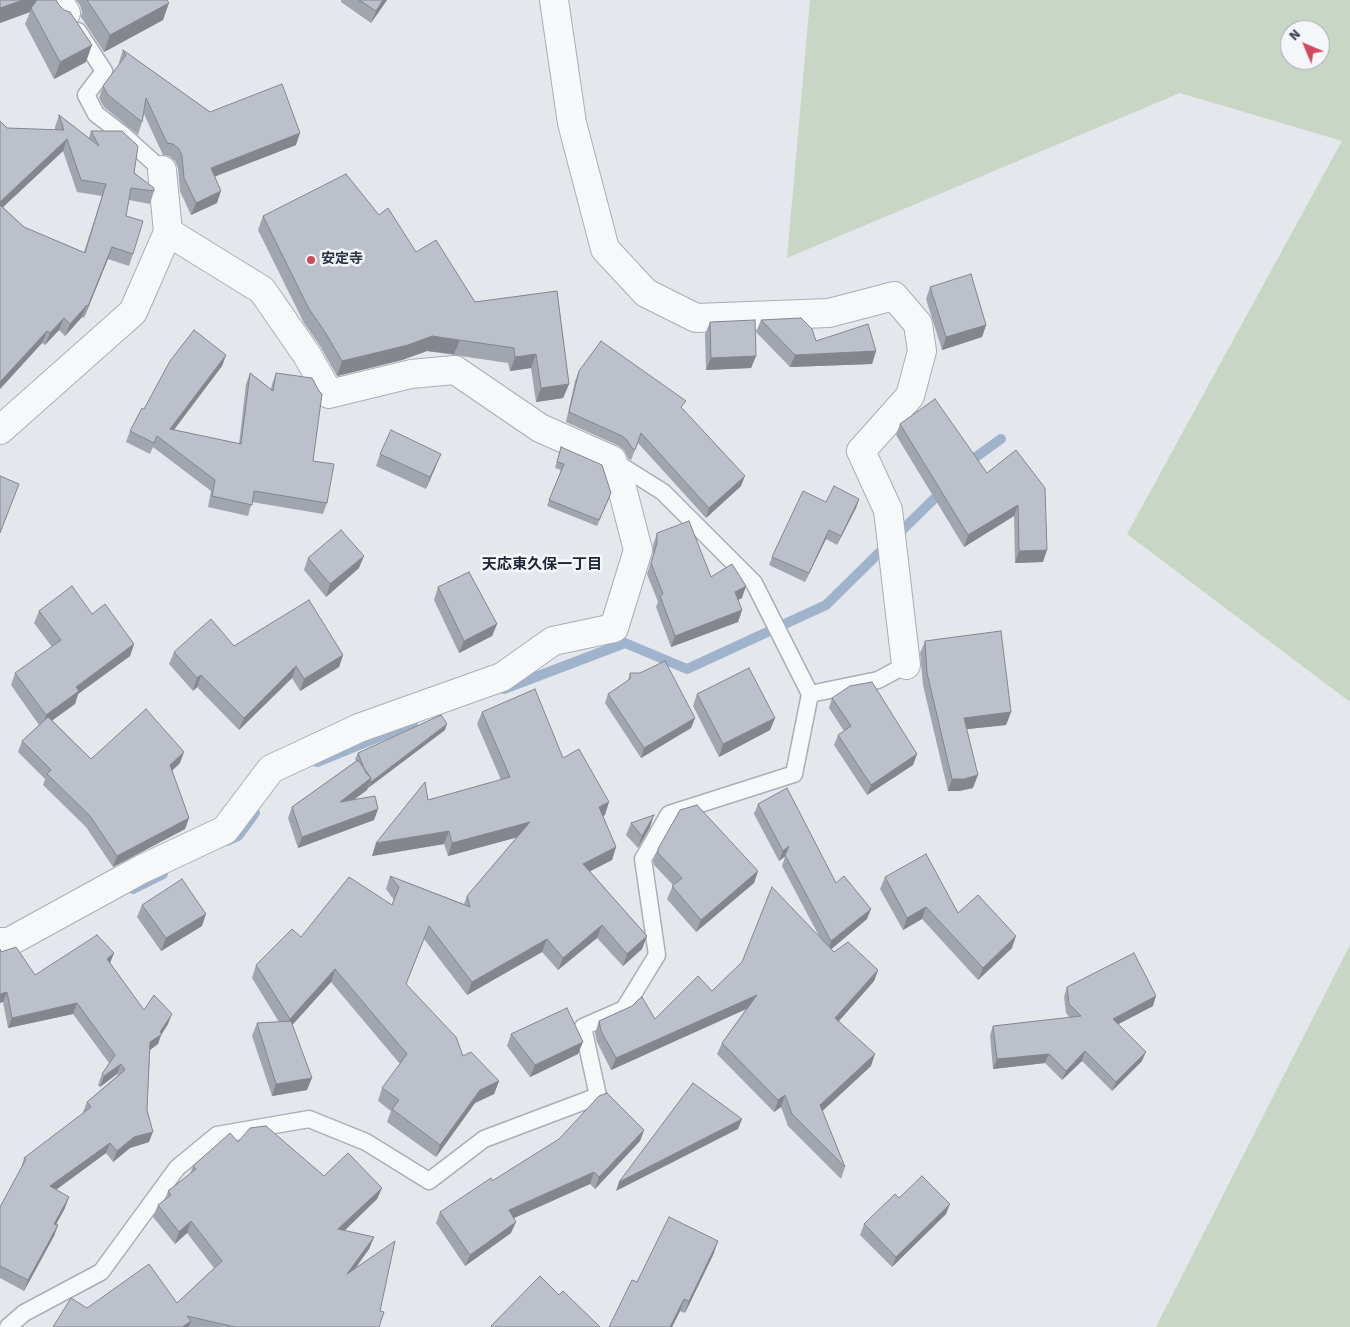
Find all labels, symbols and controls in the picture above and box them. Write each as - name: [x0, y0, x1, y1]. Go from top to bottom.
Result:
- north arrow: [1280, 20, 1330, 70]
- text: N: [1285, 25, 1305, 45]
- place label: 安定寺: [321, 252, 363, 268]
- marker: 安定寺: [305, 254, 317, 266]
- district label: 天応東久保一丁目: [482, 557, 602, 575]

